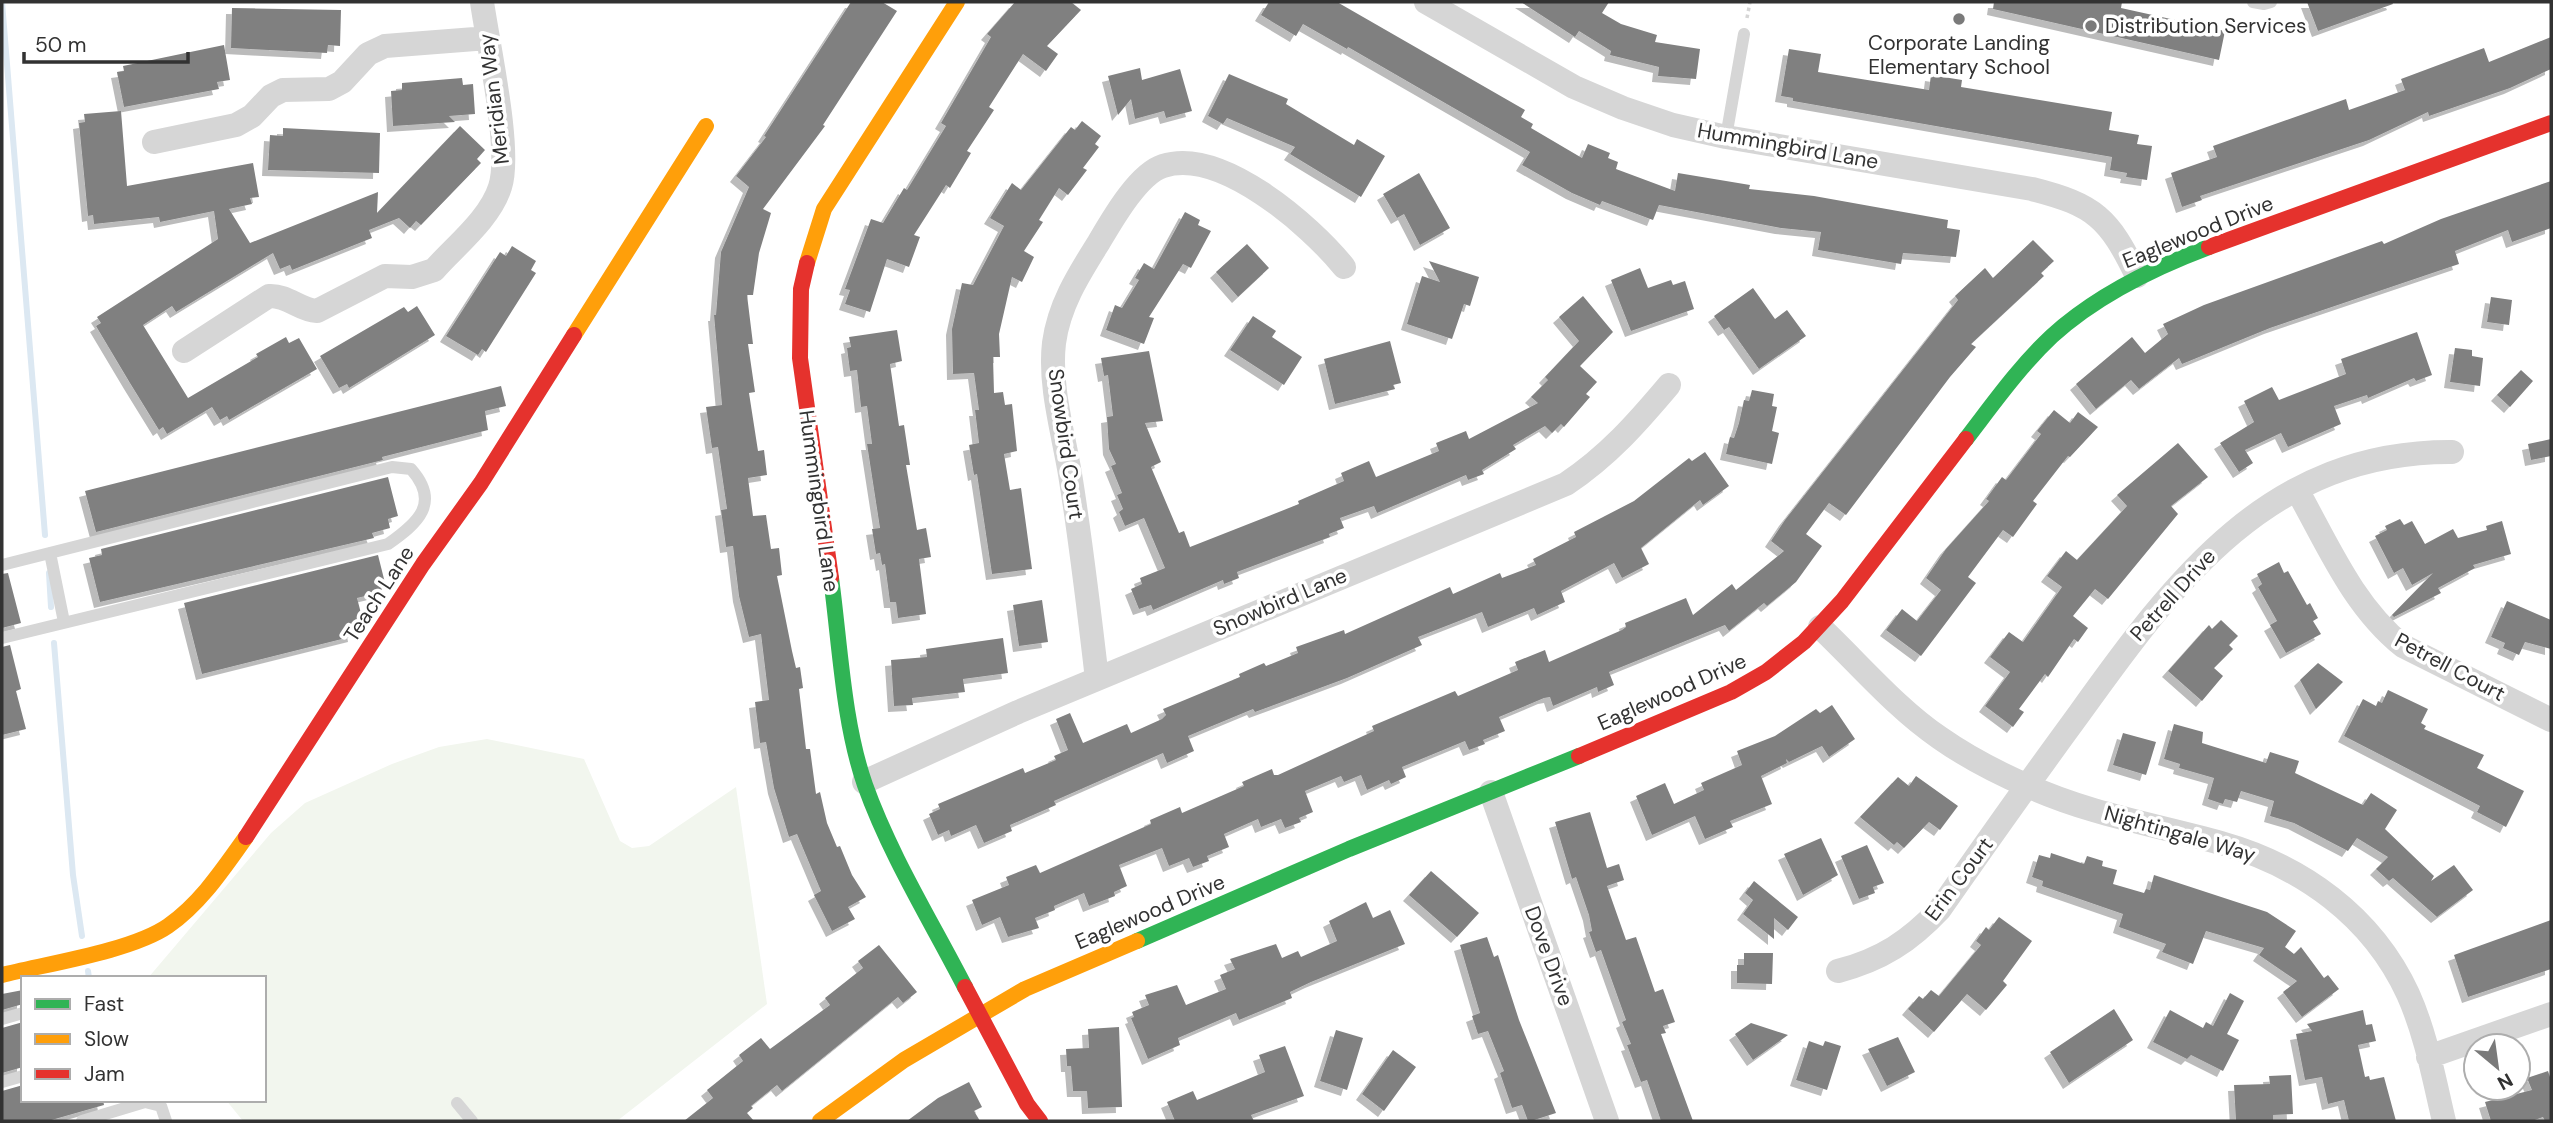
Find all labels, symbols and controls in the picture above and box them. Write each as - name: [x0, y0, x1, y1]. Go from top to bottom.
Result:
- marker: Corporate Landing Elementary School: [1951, 11, 1967, 27]
- place label: Distribution Services: [2105, 12, 2307, 40]
- marker: Distribution Services: [2083, 18, 2099, 34]
- scale bar: [24, 21, 189, 65]
- place label: Corporate Landing Elementary School: [1868, 29, 2050, 81]
- text: 50 m: [35, 31, 86, 59]
- street label: Meridian Way: [472, 32, 516, 166]
- street label: Hummingbird Lane: [1695, 116, 1881, 176]
- street label: Eaglewood Drive: [2118, 189, 2278, 275]
- street label: Snowbird Court: [1042, 367, 1090, 521]
- street label: Hummingbird Lane: [792, 408, 846, 594]
- street label: Teach Lane: [337, 540, 421, 647]
- street label: Petrell Drive: [2124, 543, 2222, 647]
- street label: Snowbird Lane: [1209, 561, 1351, 643]
- street label: Petrell Court: [2390, 626, 2510, 708]
- street label: Eaglewood Drive: [1593, 647, 1751, 737]
- street label: Nightingale Way: [2101, 799, 2259, 869]
- street label: Erin Court: [1918, 831, 2000, 927]
- street label: Eaglewood Drive: [1071, 868, 1229, 956]
- street label: Dove Drive: [1518, 902, 1580, 1010]
- legend: [21, 976, 266, 1102]
- text: Fast: [84, 990, 124, 1018]
- text: Slow: [84, 1025, 129, 1053]
- north arrow: [2462, 1032, 2532, 1102]
- text: Jam: [84, 1060, 125, 1088]
- text: N: [2493, 1067, 2517, 1096]

